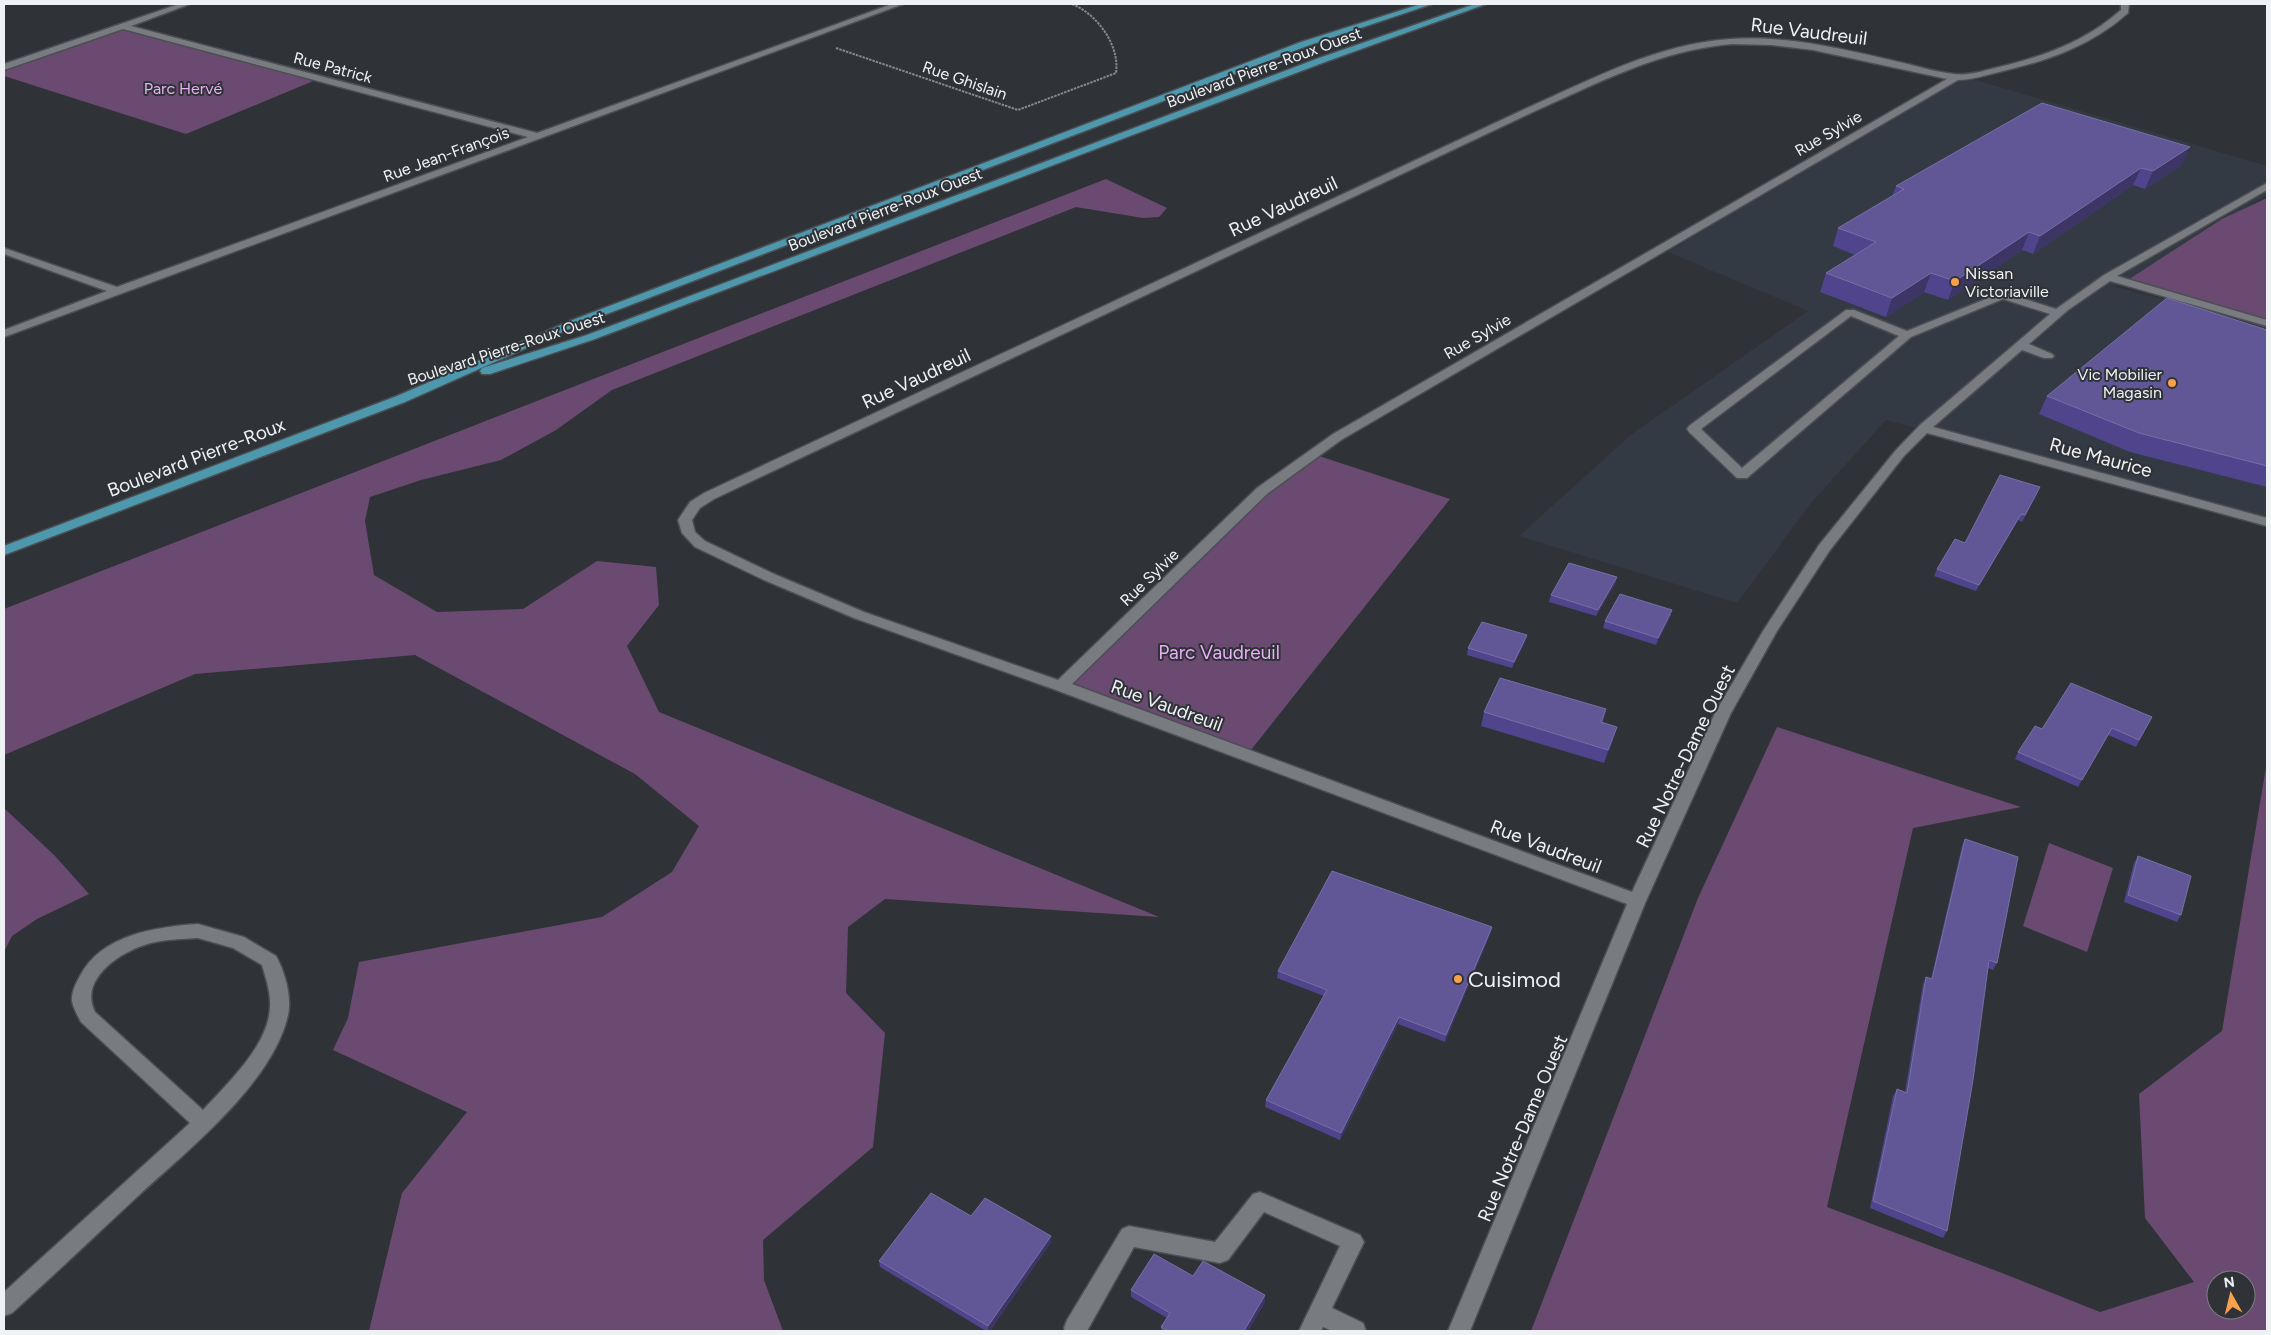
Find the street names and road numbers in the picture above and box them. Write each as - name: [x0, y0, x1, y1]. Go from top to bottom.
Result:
- street label: Rue Vaudreuil: [1749, 13, 1869, 50]
- street label: Boulevard Pierre-Roux Ouest: [1164, 23, 1364, 112]
- street label: Rue Patrick: [292, 48, 374, 87]
- street label: Rue Ghislain: [920, 57, 1010, 104]
- street label: Rue Sylvie: [1791, 107, 1865, 160]
- street label: Rue Jean-François: [381, 123, 512, 186]
- street label: Boulevard Pierre-Roux Ouest: [785, 164, 985, 255]
- street label: Rue Vaudreuil: [1225, 171, 1341, 242]
- street label: Boulevard Pierre-Roux Ouest: [405, 308, 607, 389]
- street label: Rue Sylvie: [1440, 310, 1514, 363]
- street label: Rue Vaudreuil: [858, 343, 974, 414]
- street label: Boulevard Pierre-Roux: [104, 413, 288, 502]
- street label: Rue Maurice: [2047, 433, 2155, 482]
- street label: Rue Sylvie: [1116, 545, 1183, 610]
- street label: Rue Notre-Dame Ouest: [1631, 661, 1740, 852]
- street label: Rue Vaudreuil: [1108, 675, 1226, 736]
- street label: Rue Vaudreuil: [1487, 815, 1605, 878]
- street label: Rue Notre-Dame Ouest: [1473, 1031, 1572, 1225]

